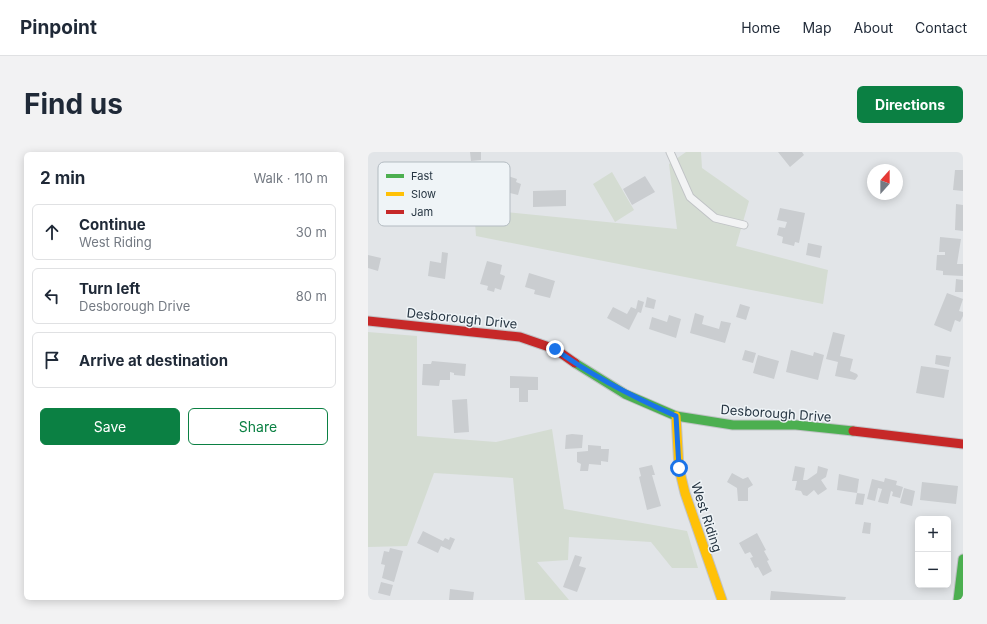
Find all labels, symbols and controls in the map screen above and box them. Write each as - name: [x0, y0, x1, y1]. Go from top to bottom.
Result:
- text: Pinpoint: [20, 16, 97, 39]
- text: Home: [741, 19, 780, 36]
- text: Map: [802, 19, 832, 36]
- text: About: [854, 19, 893, 36]
- text: Contact: [915, 19, 967, 36]
- button: Directions: [857, 86, 963, 123]
- text: Find us: [24, 87, 123, 121]
- legend: [378, 162, 510, 226]
- north arrow: [867, 164, 903, 200]
- text: 2 min: [40, 168, 85, 188]
- text: Fast: [411, 169, 433, 183]
- text: Walk · 110 m: [253, 170, 328, 186]
- text: Slow: [411, 187, 436, 201]
- text: Jam: [411, 205, 433, 219]
- text: Continue: [79, 215, 146, 234]
- icon: ahead: [41, 221, 63, 243]
- text: 30 m: [296, 224, 327, 240]
- text: West Riding: [79, 234, 152, 250]
- text: Turn left: [79, 279, 140, 298]
- icon: left: [41, 285, 63, 307]
- text: 80 m: [296, 288, 327, 304]
- text: Desborough Drive: [79, 298, 190, 314]
- street label: Desborough Drive: [406, 304, 518, 332]
- route end: [546, 340, 564, 358]
- icon: arrive: [41, 349, 63, 371]
- text: Arrive at destination: [79, 351, 228, 370]
- street label: Desborough Drive: [720, 401, 832, 425]
- button: Save: [40, 408, 180, 445]
- button: Share: [188, 408, 328, 445]
- route start: [670, 459, 688, 477]
- street label: West Riding: [688, 480, 726, 554]
- map controls: [915, 516, 951, 588]
- button: +: [915, 516, 951, 552]
- button: −: [915, 552, 951, 588]

